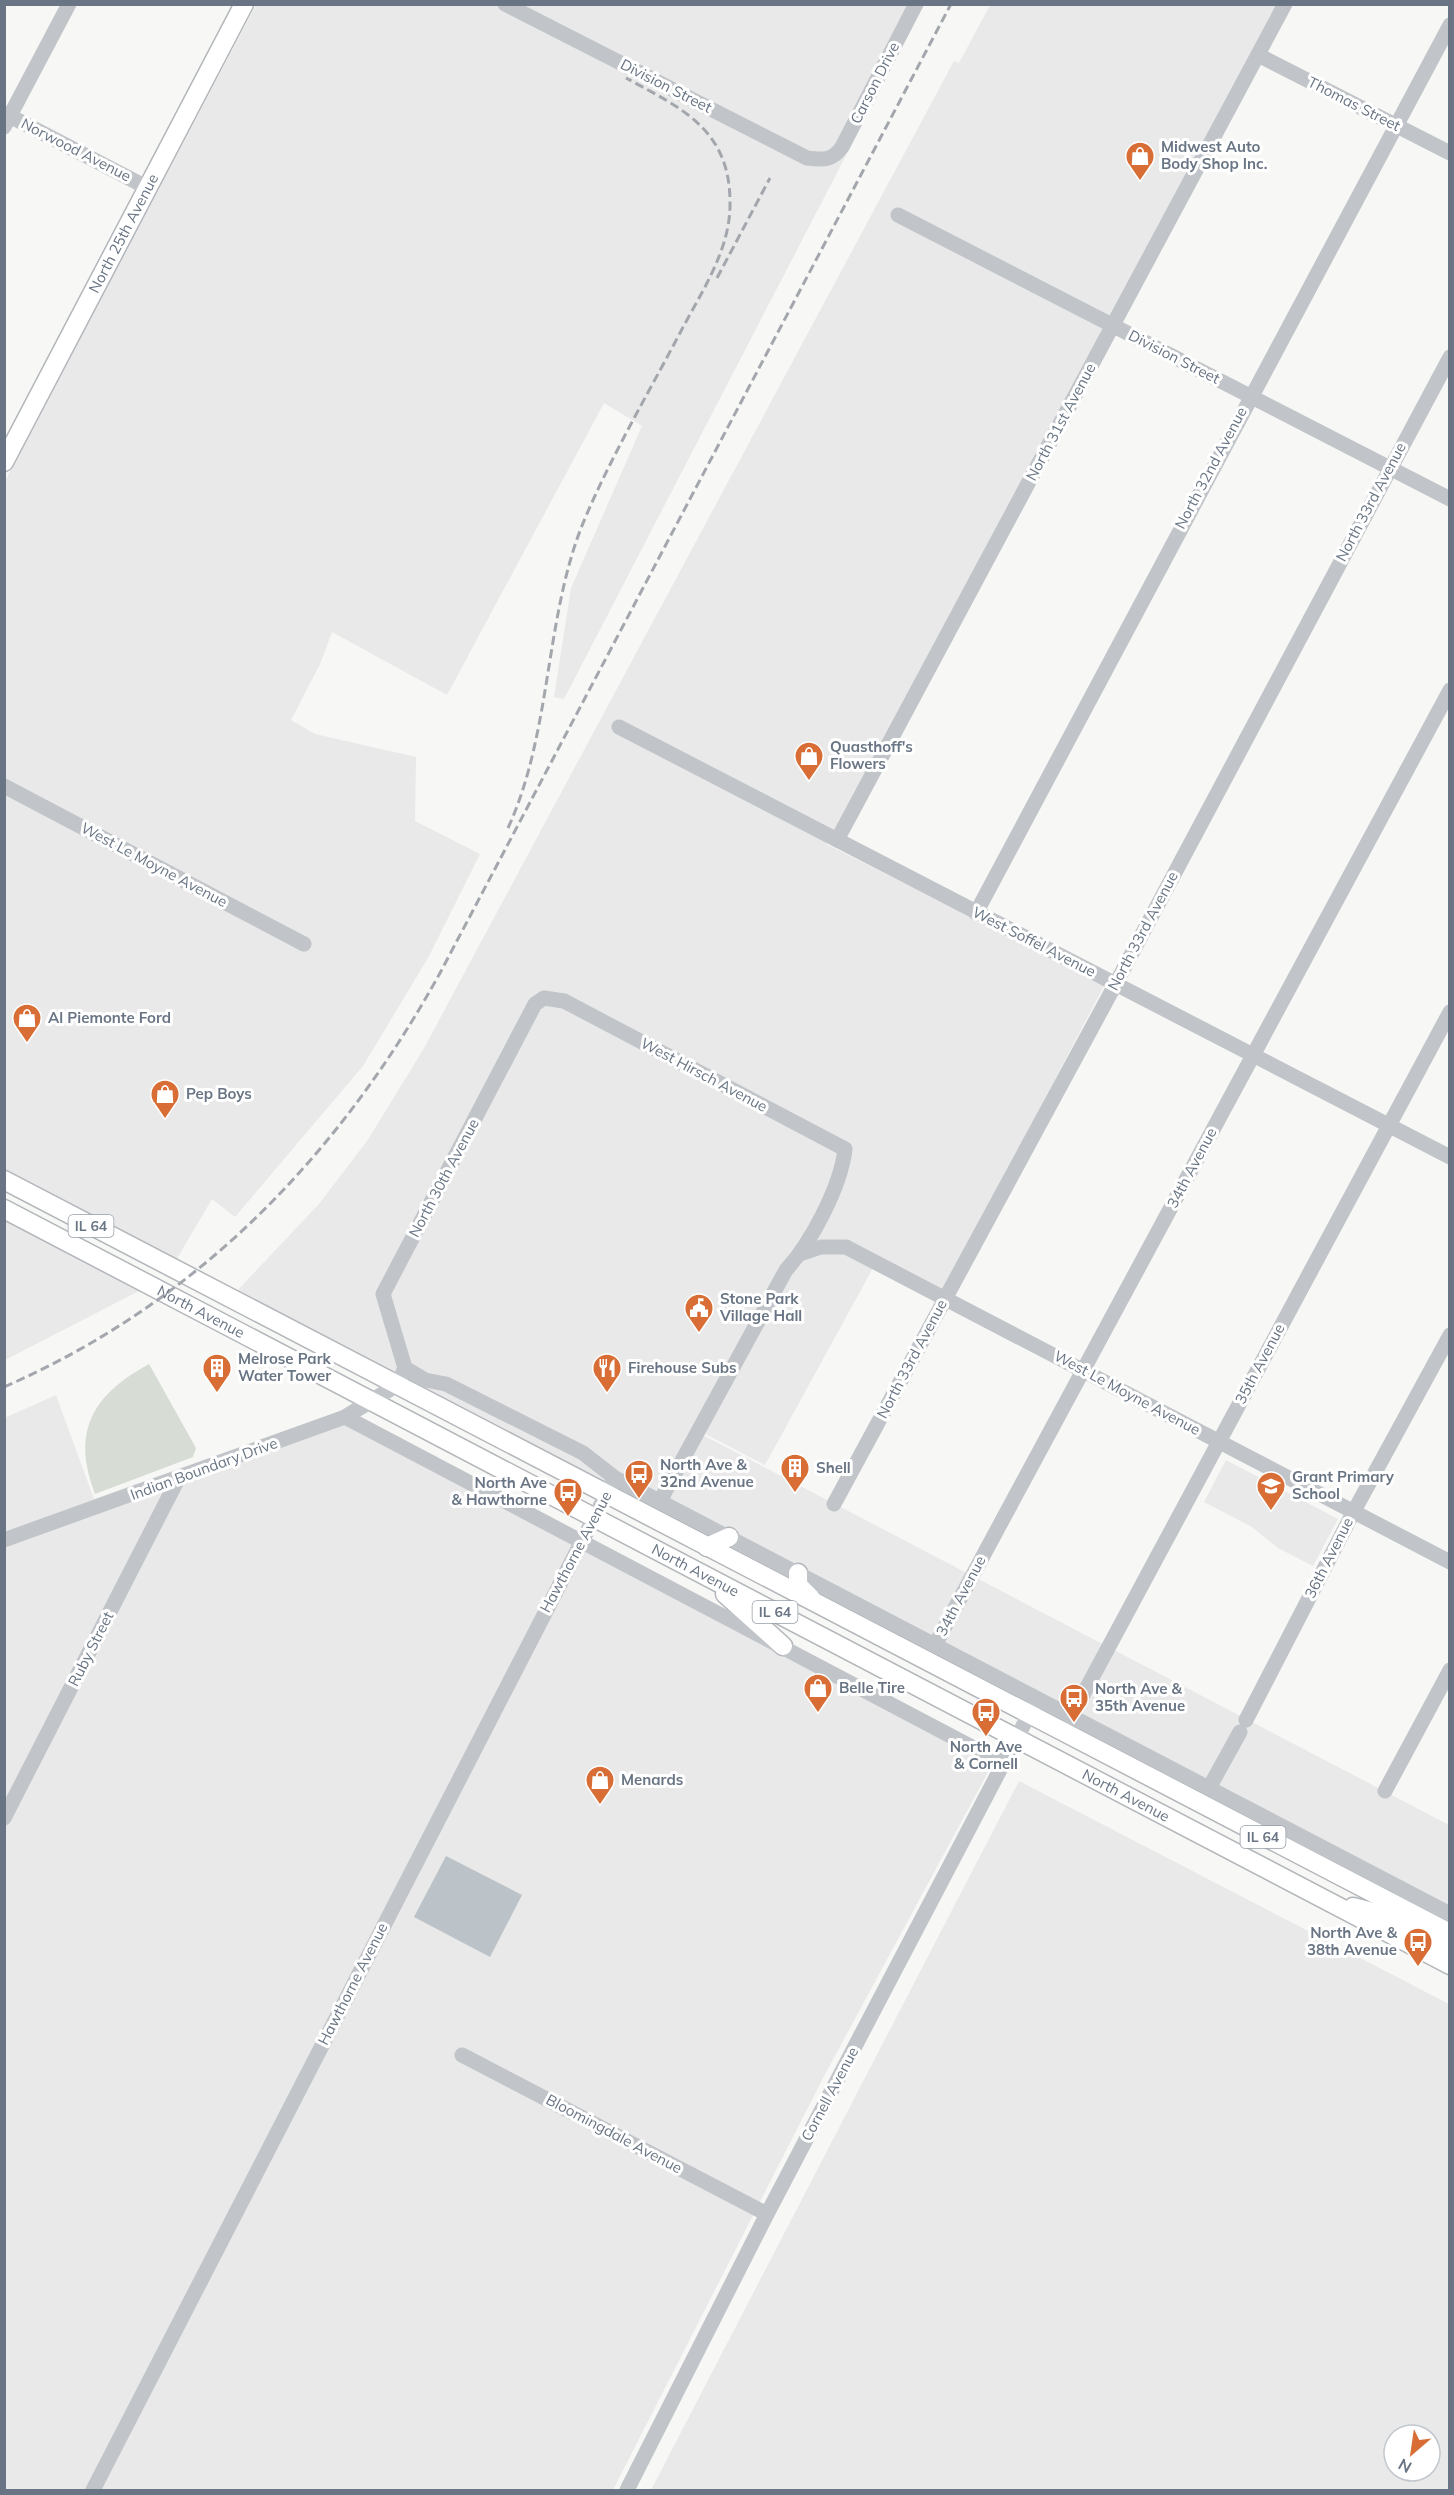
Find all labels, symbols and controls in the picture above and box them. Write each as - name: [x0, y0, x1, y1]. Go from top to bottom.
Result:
- street label: Carson Drive: [846, 39, 903, 127]
- street label: Division Street: [617, 54, 715, 117]
- street label: Thomas Street: [1305, 72, 1404, 135]
- street label: Norwood Avenue: [18, 114, 134, 185]
- place label: Midwest Auto Body Shop Inc.: [1161, 137, 1268, 173]
- shop icon: Midwest Auto Body Shop Inc.: [1124, 140, 1156, 182]
- street label: North 25th Avenue: [84, 170, 162, 296]
- street label: Division Street: [1125, 325, 1223, 388]
- street label: North 31st Avenue: [1022, 360, 1100, 484]
- street label: North 32nd Avenue: [1170, 403, 1251, 532]
- street label: North 33rd Avenue: [1331, 439, 1410, 565]
- place label: Quasthoff's Flowers: [830, 737, 913, 773]
- shop icon: Quasthoff's Flowers: [793, 740, 825, 782]
- street label: West Le Moyne Avenue: [78, 818, 231, 911]
- street label: North 33rd Avenue: [1103, 868, 1182, 994]
- street label: West Soffel Avenue: [969, 902, 1099, 981]
- shop icon: Al Piemonte Ford: [11, 1002, 43, 1044]
- place label: Al Piemonte Ford: [48, 1008, 171, 1027]
- street label: West Hirsch Avenue: [638, 1033, 771, 1116]
- shop icon: Pep Boys: [149, 1078, 181, 1120]
- place label: Pep Boys: [186, 1084, 252, 1103]
- street label: North 30th Avenue: [404, 1115, 483, 1240]
- street label: 34th Avenue: [1162, 1124, 1221, 1211]
- road number: IL 64: [68, 1215, 113, 1237]
- street label: North Avenue: [154, 1281, 248, 1342]
- place label: Stone Park Village Hall: [719, 1289, 802, 1325]
- public building icon: Stone Park Village Hall: [683, 1292, 715, 1334]
- street label: North 33rd Avenue: [872, 1296, 951, 1422]
- street label: 35th Avenue: [1230, 1320, 1289, 1407]
- street label: West Le Moyne Avenue: [1051, 1346, 1204, 1439]
- place label: Melrose Park Water Tower: [238, 1349, 332, 1385]
- building icon: Melrose Park Water Tower: [201, 1352, 233, 1394]
- restaurant icon: Firehouse Subs: [591, 1352, 623, 1394]
- place label: Firehouse Subs: [628, 1358, 737, 1377]
- street label: Indian Boundary Drive: [128, 1433, 280, 1504]
- building icon: Shell: [779, 1452, 811, 1494]
- place label: North Ave & 32nd Avenue: [660, 1455, 754, 1491]
- bus stop icon: North Ave & 32nd Avenue: [623, 1458, 655, 1500]
- place label: Shell: [816, 1458, 851, 1477]
- place label: Grant Primary School: [1292, 1467, 1395, 1503]
- school or university icon: Grant Primary School: [1255, 1470, 1287, 1512]
- place label: North Ave & Hawthorne: [452, 1473, 547, 1509]
- bus stop icon: North Ave & Hawthorne: [552, 1476, 584, 1518]
- street label: Hawthorne Avenue: [536, 1488, 616, 1616]
- street label: 36th Avenue: [1300, 1514, 1357, 1601]
- street label: North Avenue: [649, 1539, 742, 1601]
- street label: 34th Avenue: [931, 1552, 990, 1639]
- road number: IL 64: [752, 1601, 798, 1623]
- street label: Ruby Street: [64, 1608, 117, 1689]
- shop icon: Belle Tire: [802, 1672, 834, 1714]
- place label: Belle Tire: [839, 1678, 905, 1697]
- place label: North Ave & 35th Avenue: [1095, 1679, 1185, 1715]
- bus stop icon: North Ave & 35th Avenue: [1058, 1682, 1090, 1724]
- bus stop icon: North Ave & Cornell: [970, 1696, 1002, 1738]
- place label: North Ave & Cornell: [950, 1737, 1022, 1773]
- shop icon: Menards: [584, 1764, 616, 1806]
- street label: North Avenue: [1079, 1764, 1173, 1826]
- place label: Menards: [621, 1770, 683, 1789]
- road number: IL 64: [1240, 1826, 1286, 1848]
- street label: Hawthorne Avenue: [314, 1919, 392, 2048]
- place label: North Ave & 38th Avenue: [1307, 1923, 1398, 1959]
- bus stop icon: North Ave & 38th Avenue: [1402, 1926, 1434, 1968]
- street label: Cornell Avenue: [797, 2043, 862, 2144]
- street label: Bloomingdale Avenue: [543, 2090, 686, 2177]
- north arrow: [1382, 2423, 1442, 2483]
- text: N: [1395, 2454, 1415, 2478]

